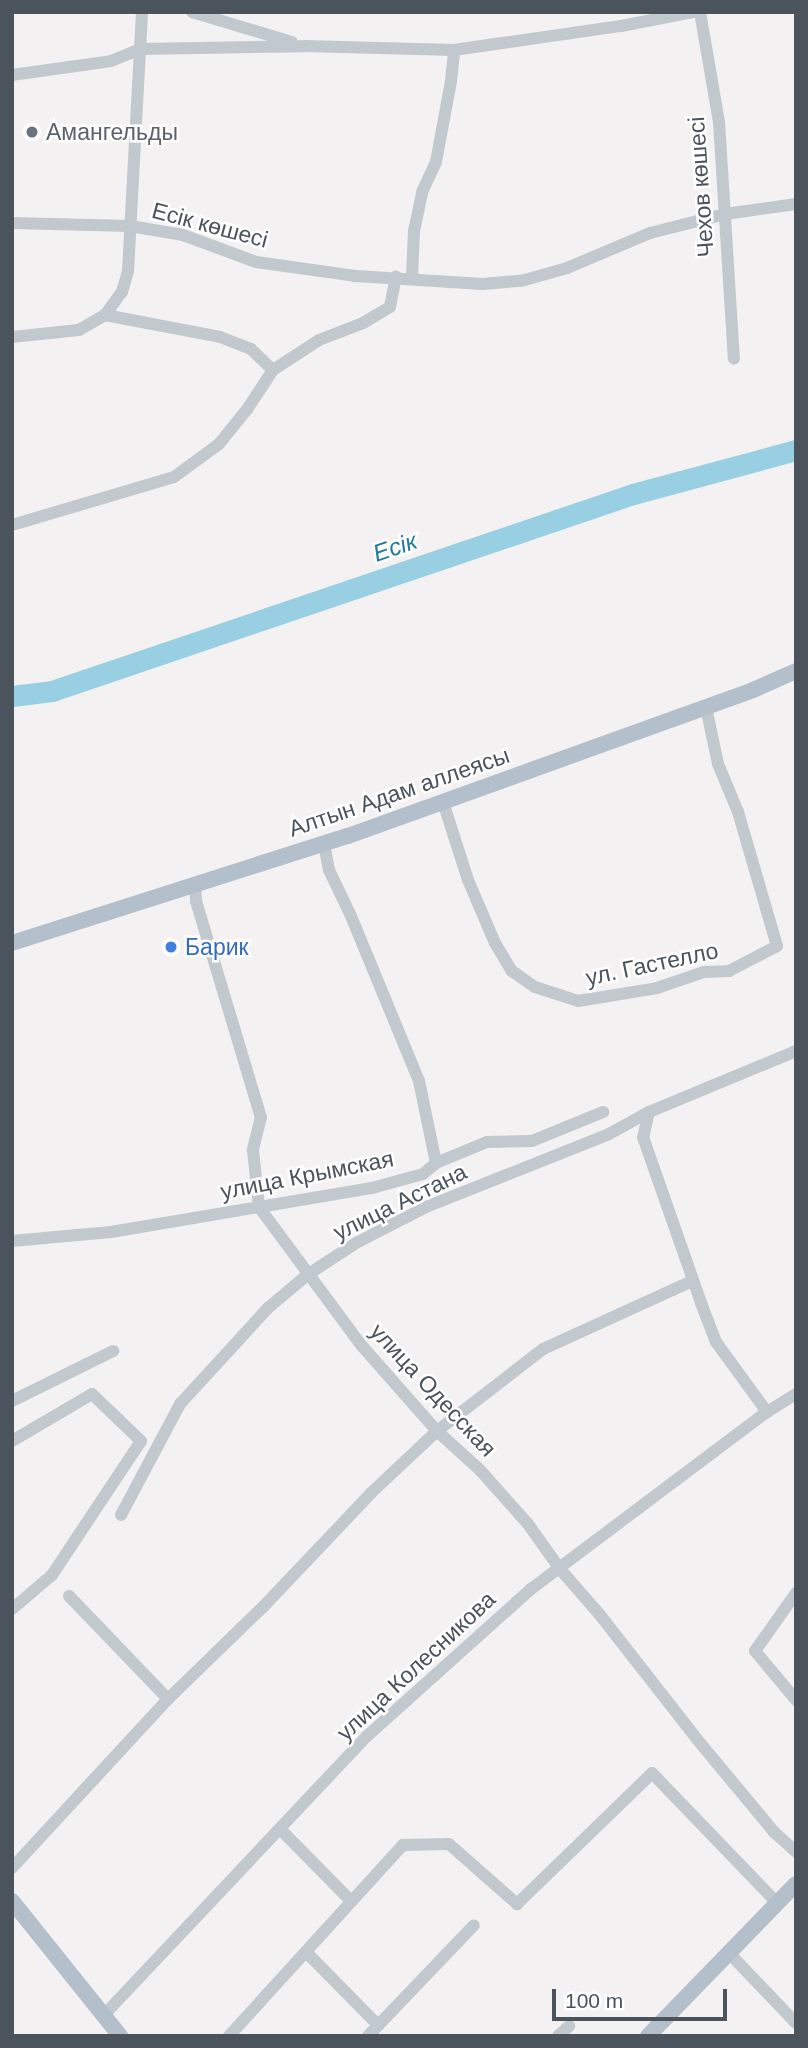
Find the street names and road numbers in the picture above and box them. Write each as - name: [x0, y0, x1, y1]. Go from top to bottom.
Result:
- street label: Чехов көшесі: [682, 116, 720, 258]
- street label: Есік көшесі: [149, 196, 271, 254]
- street label: Алтын Адам аллеясы: [285, 741, 513, 843]
- street label: ул. Гастелло: [583, 936, 721, 992]
- street label: улица Крымская: [218, 1145, 396, 1205]
- street label: улица Астана: [329, 1158, 471, 1246]
- street label: улица Одесская: [364, 1318, 502, 1462]
- street label: улица Колесникова: [331, 1586, 501, 1746]

